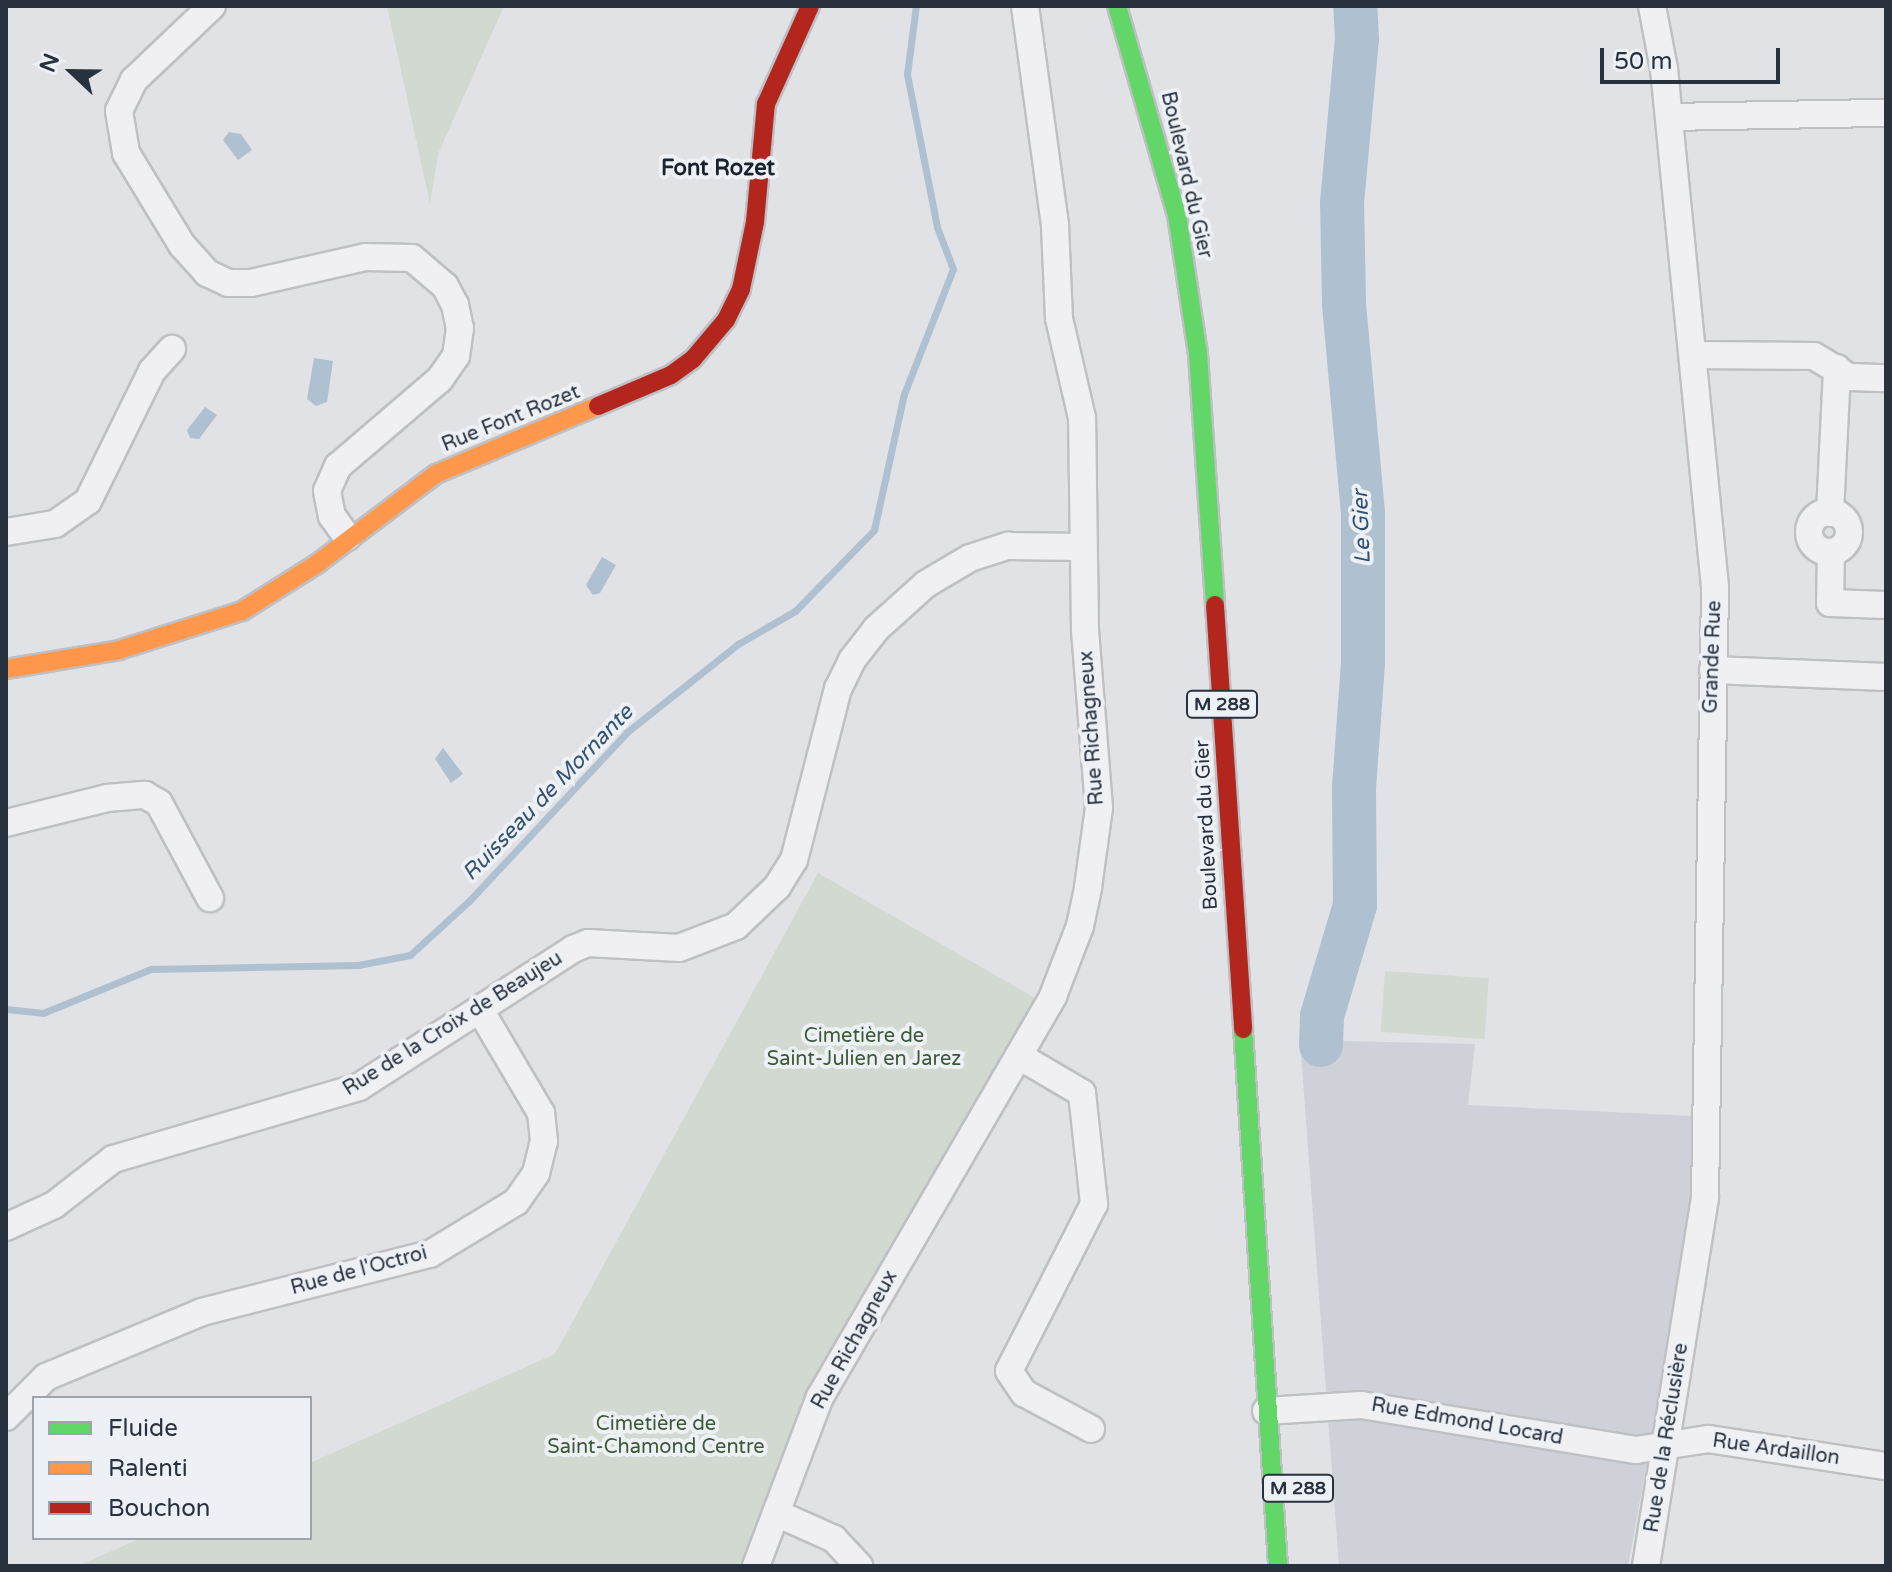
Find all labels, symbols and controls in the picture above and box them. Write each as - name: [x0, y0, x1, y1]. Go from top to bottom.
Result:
- north arrow: [32, 32, 112, 112]
- scale bar: [1604, 32, 1784, 82]
- text: 50 m: [1614, 47, 1672, 76]
- text: N: [34, 50, 65, 76]
- street label: Boulevard du Gier: [1155, 89, 1217, 261]
- district label: Font Rozet: [661, 156, 775, 182]
- street label: Rue Font Rozet: [439, 380, 583, 458]
- water label: Le Gier: [1348, 490, 1376, 564]
- street label: Grande Rue: [1699, 600, 1727, 714]
- street label: Rue Richagneux: [1075, 650, 1109, 806]
- road number: M 288: [1186, 690, 1258, 718]
- water label: Ruisseau de Mornante: [457, 700, 639, 886]
- street label: Boulevard du Gier: [1191, 739, 1223, 911]
- street label: Rue de la Croix de Beaujeu: [339, 947, 567, 1101]
- park label: Cimetière de Saint-Julien en Jarez: [767, 1024, 961, 1071]
- street label: Rue de l'Octroi: [288, 1241, 430, 1301]
- street label: Rue Richagneux: [807, 1266, 903, 1414]
- street label: Rue de la Réclusière: [1640, 1342, 1694, 1534]
- street label: Rue Edmond Locard: [1369, 1393, 1565, 1451]
- legend: [32, 1396, 312, 1540]
- park label: Cimetière de Saint-Chamond Centre: [547, 1412, 765, 1459]
- text: Fluide: [108, 1414, 178, 1443]
- street label: Rue Ardaillon: [1711, 1429, 1841, 1471]
- text: Ralenti: [108, 1454, 188, 1483]
- road number: M 288: [1262, 1474, 1334, 1502]
- text: Bouchon: [108, 1494, 210, 1523]

